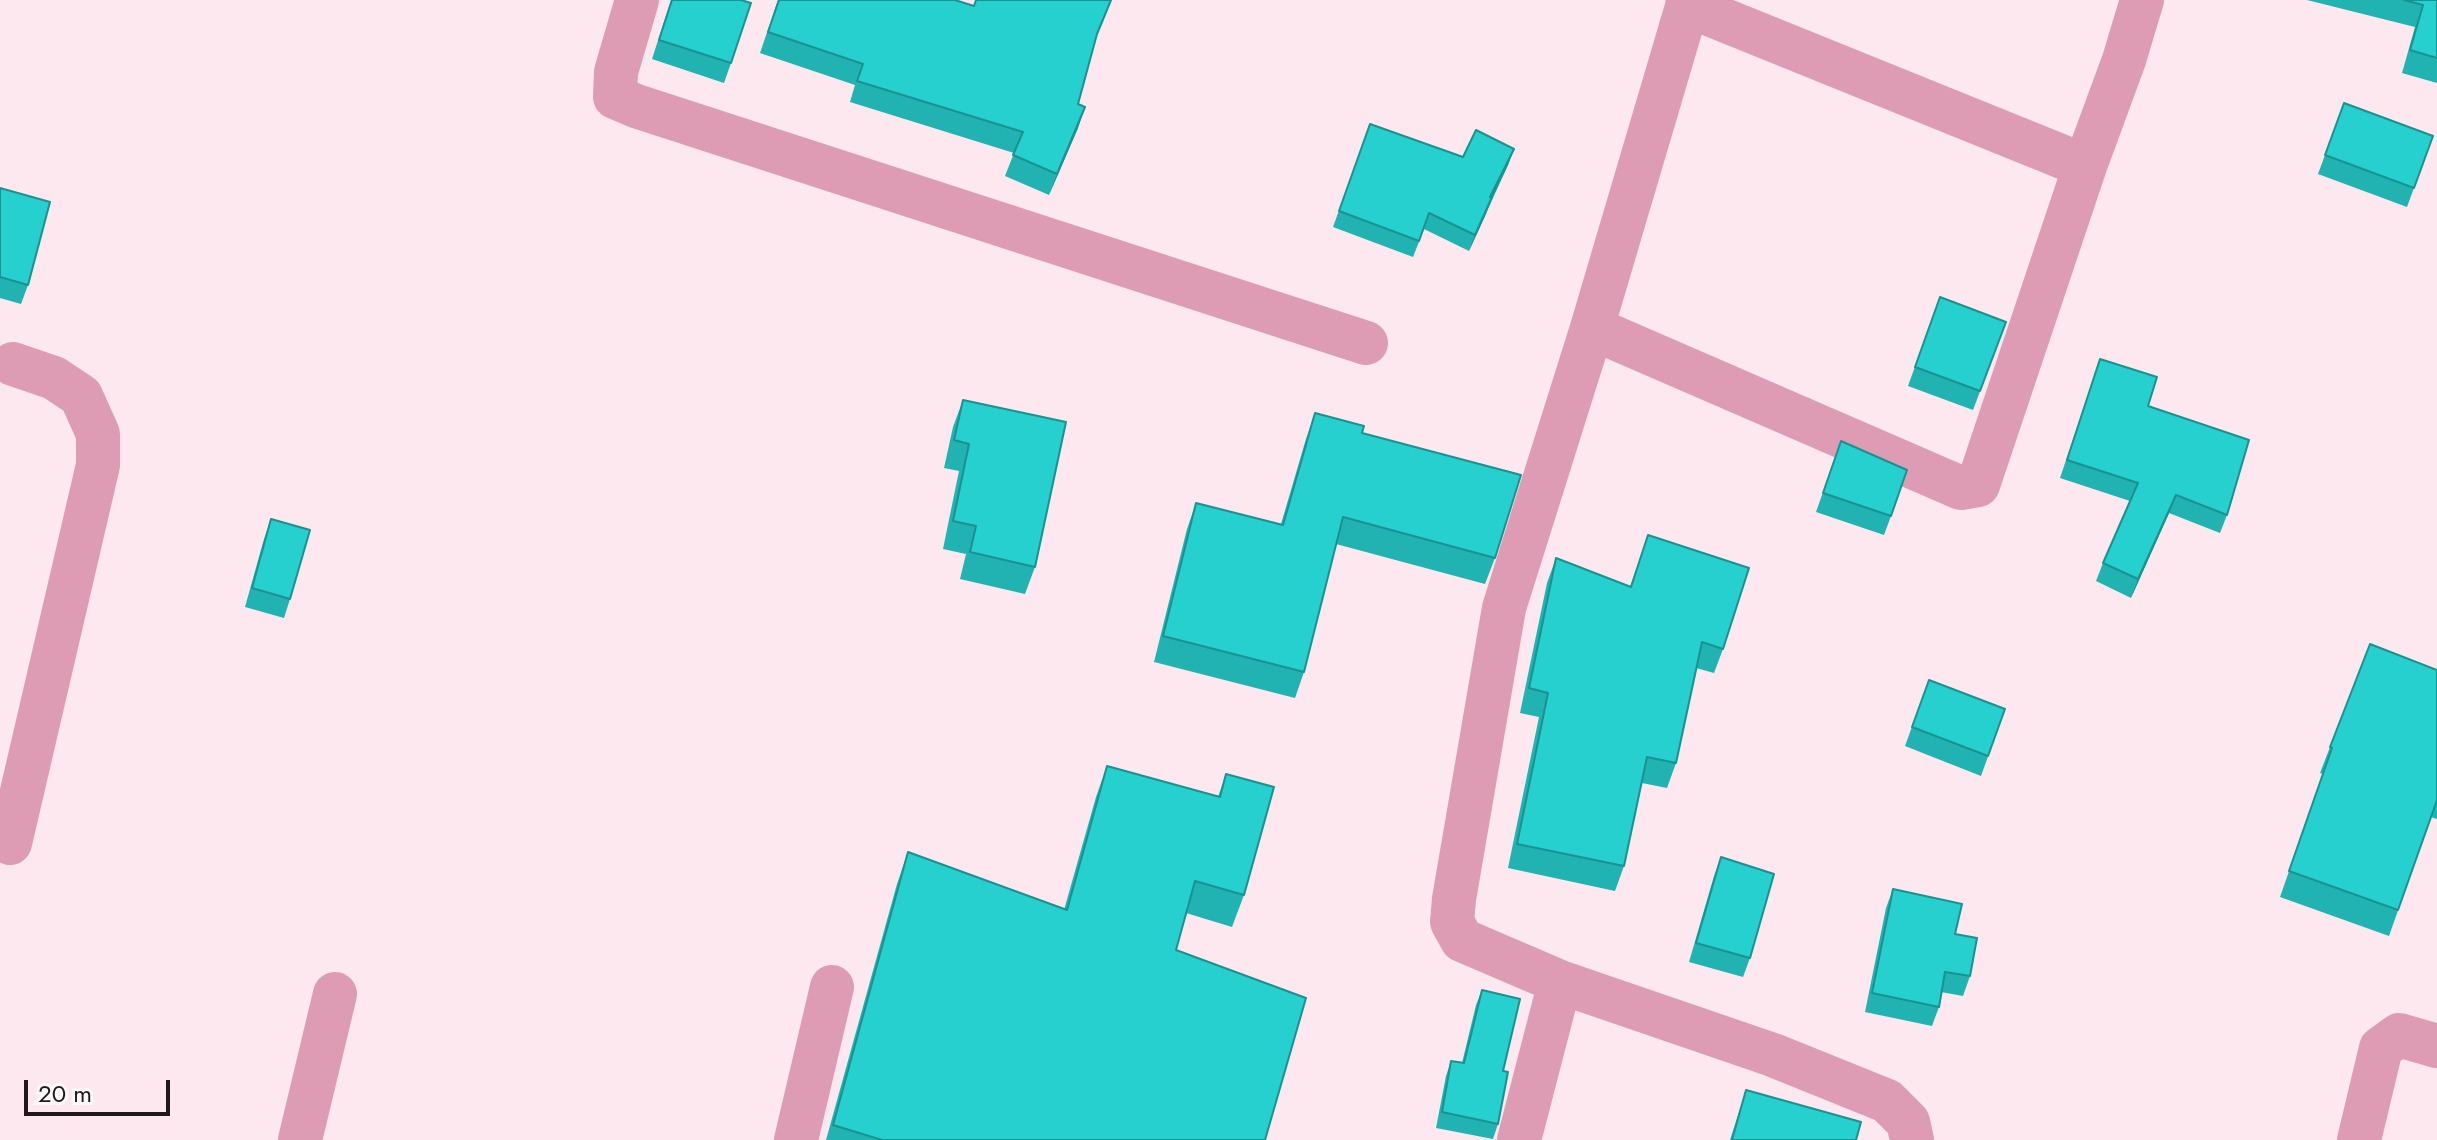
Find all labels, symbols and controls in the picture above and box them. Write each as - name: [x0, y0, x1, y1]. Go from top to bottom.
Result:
- scale bar: [28, 1064, 174, 1114]
- text: 20 m: [38, 1076, 92, 1111]

